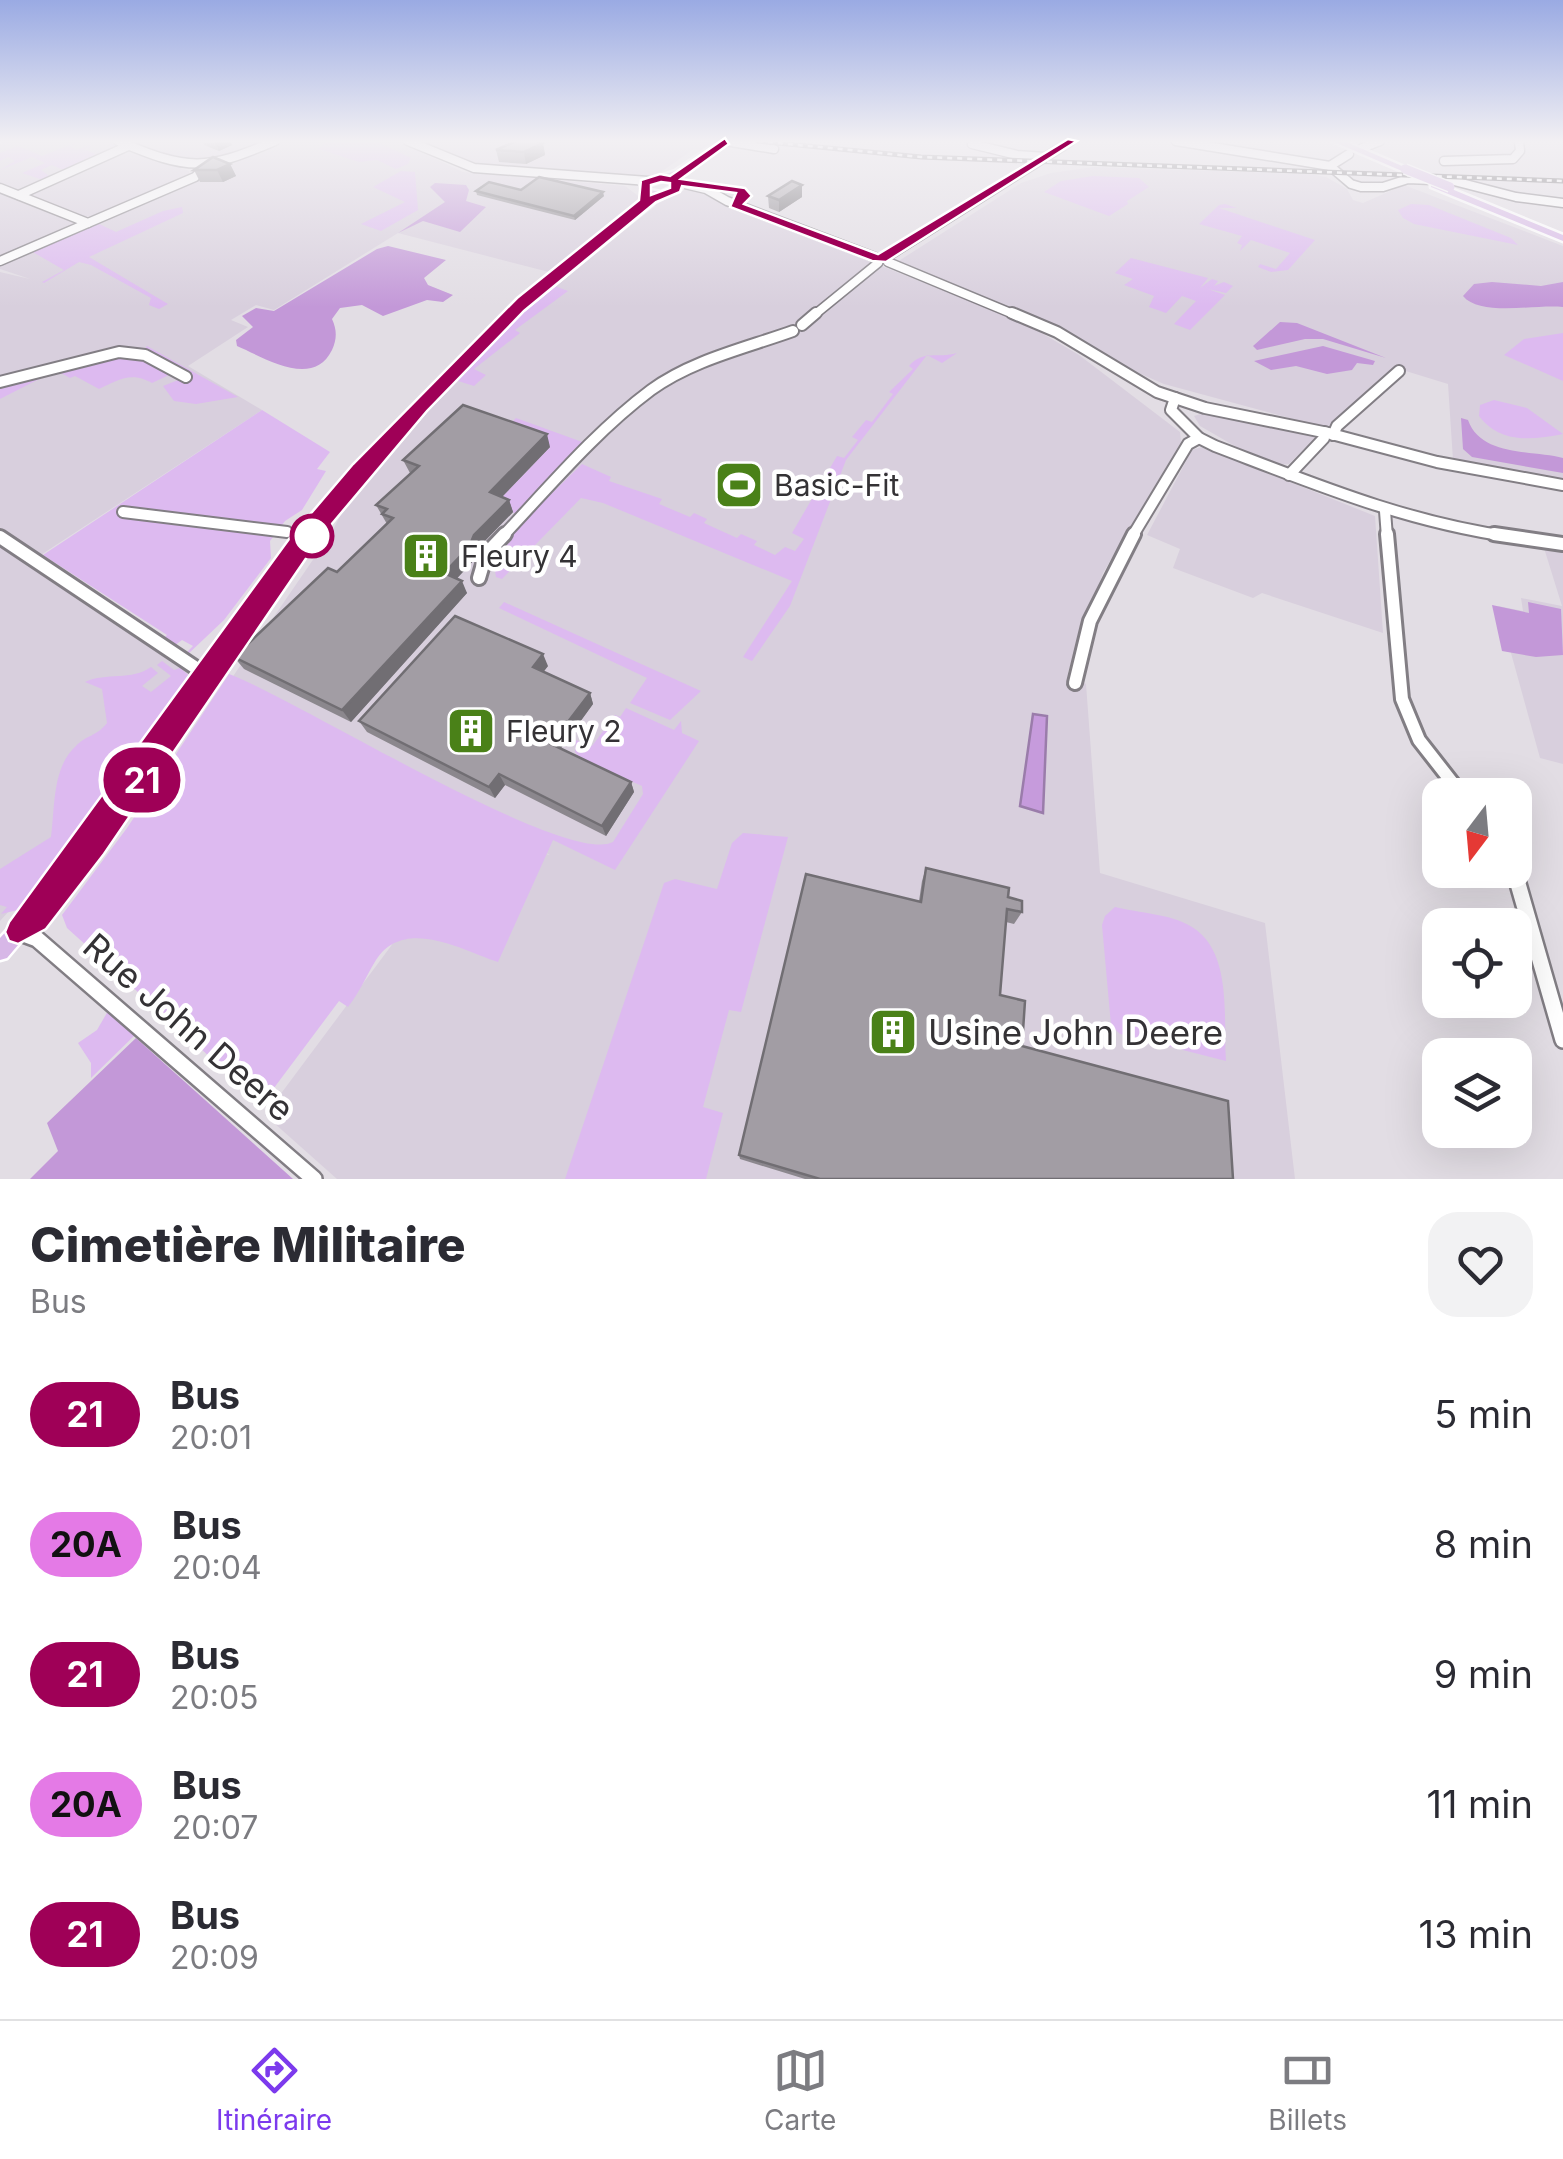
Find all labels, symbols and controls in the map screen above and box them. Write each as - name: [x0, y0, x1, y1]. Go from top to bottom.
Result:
- sports icon: Basic-Fit: [713, 459, 765, 511]
- place label: Basic-Fit: [774, 467, 899, 503]
- unlabelled marker: [291, 515, 333, 557]
- building icon: Fleury 4: [400, 530, 452, 582]
- place label: Fleury 4: [461, 538, 578, 574]
- building icon: Fleury 2: [445, 705, 497, 757]
- place label: Fleury 2: [506, 713, 622, 749]
- line badge: 21: [97, 748, 187, 812]
- text: 21: [123, 759, 161, 801]
- north arrow: [1422, 778, 1532, 888]
- map controls: [1422, 778, 1532, 1148]
- button: locate: [1422, 908, 1532, 1018]
- street label: Rue John Deere: [75, 924, 303, 1130]
- building icon: Usine John Deere: [867, 1006, 919, 1058]
- place label: Usine John Deere: [928, 1011, 1223, 1053]
- button: layers: [1422, 1038, 1532, 1148]
- button: heart: [1428, 1212, 1533, 1317]
- text: Cimetière Militaire: [30, 1215, 466, 1274]
- text: Bus: [30, 1282, 87, 1321]
- text: Bus: [170, 1372, 240, 1418]
- text: 5 min: [1434, 1391, 1533, 1437]
- text: 21: [66, 1393, 104, 1435]
- text: 20:01: [170, 1418, 252, 1457]
- text: Bus: [172, 1502, 242, 1548]
- text: 8 min: [1434, 1521, 1533, 1567]
- text: 20A: [50, 1523, 122, 1565]
- text: 20:04: [172, 1548, 262, 1587]
- text: Bus: [170, 1632, 240, 1678]
- text: 9 min: [1434, 1651, 1533, 1697]
- text: 21: [66, 1653, 104, 1695]
- text: 20:05: [170, 1678, 259, 1717]
- text: Bus: [172, 1762, 242, 1808]
- text: 11 min: [1426, 1781, 1533, 1827]
- text: 20A: [50, 1783, 122, 1825]
- text: 20:07: [172, 1808, 258, 1847]
- text: Bus: [170, 1892, 240, 1938]
- text: 13 min: [1418, 1911, 1533, 1957]
- text: 21: [66, 1913, 104, 1955]
- text: 20:09: [170, 1938, 259, 1977]
- tab: Itinéraire: [216, 2043, 332, 2137]
- tab: Carte: [764, 2043, 836, 2137]
- tab: Billets: [1268, 2043, 1347, 2137]

